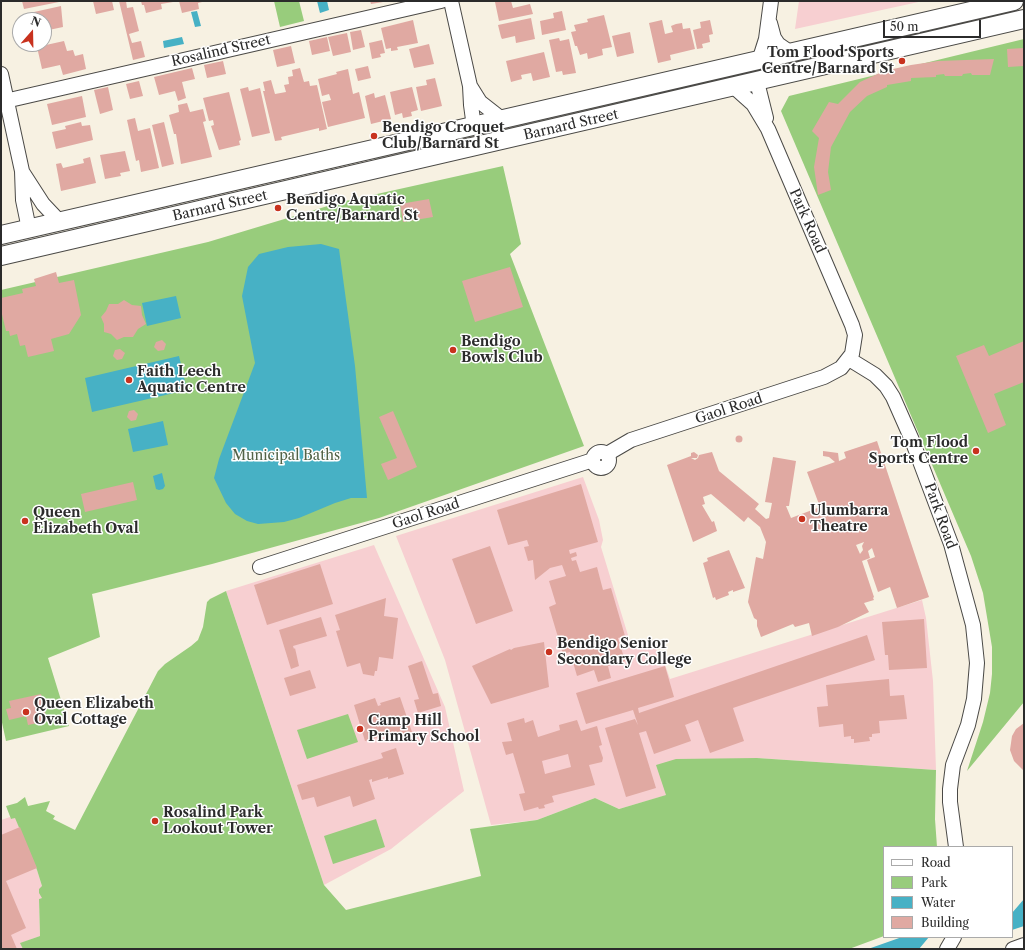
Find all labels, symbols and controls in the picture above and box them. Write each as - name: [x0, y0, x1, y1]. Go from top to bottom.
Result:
- north arrow: [12, 12, 52, 52]
- scale bar: [885, 12, 983, 38]
- text: N: [29, 13, 43, 30]
- text: 50 m: [890, 19, 919, 34]
- street label: Rosalind Street: [170, 31, 272, 71]
- place label: Tom Flood Sports Centre/Barnard St: [762, 45, 894, 78]
- marker: Tom Flood Sports Centre/Barnard St: [897, 56, 907, 66]
- street label: Barnard Street: [522, 106, 620, 144]
- place label: Bendigo Croquet Club/Barnard St: [382, 120, 504, 152]
- marker: Bendigo Croquet Club/Barnard St: [369, 131, 379, 141]
- street label: Park Road: [785, 186, 829, 256]
- street label: Barnard Street: [171, 187, 269, 225]
- place label: Bendigo Aquatic Centre/Barnard St: [286, 192, 418, 224]
- marker: Bendigo Aquatic Centre/Barnard St: [273, 203, 283, 213]
- place label: Bendigo Bowls Club: [461, 334, 543, 366]
- marker: Bendigo Bowls Club: [448, 345, 458, 355]
- place label: Faith Leech Aquatic Centre: [137, 364, 246, 396]
- marker: Faith Leech Aquatic Centre: [124, 375, 134, 385]
- street label: Gaol Road: [693, 390, 765, 428]
- place label: Tom Flood Sports Centre: [868, 435, 968, 468]
- marker: Tom Flood Sports Centre: [971, 446, 981, 456]
- park label: Municipal Baths: [232, 448, 340, 464]
- street label: Park Road: [920, 481, 960, 551]
- street label: Gaol Road: [390, 495, 462, 533]
- place label: Ulumbarra Theatre: [810, 503, 888, 536]
- place label: Queen Elizabeth Oval: [33, 505, 139, 538]
- marker: Ulumbarra Theatre: [797, 514, 807, 524]
- marker: Queen Elizabeth Oval: [20, 516, 30, 526]
- place label: Bendigo Senior Secondary College: [557, 636, 692, 668]
- marker: Bendigo Senior Secondary College: [544, 647, 554, 657]
- place label: Queen Elizabeth Oval Cottage: [34, 696, 154, 728]
- marker: Queen Elizabeth Oval Cottage: [21, 707, 31, 717]
- place label: Camp Hill Primary School: [368, 713, 479, 746]
- marker: Camp Hill Primary School: [355, 724, 365, 734]
- place label: Rosalind Park Lookout Tower: [163, 805, 273, 838]
- marker: Rosalind Park Lookout Tower: [150, 816, 160, 826]
- legend: [883, 846, 1013, 938]
- text: Road: [921, 855, 951, 870]
- text: Park: [921, 875, 947, 890]
- text: Water: [921, 895, 955, 910]
- text: Building: [921, 915, 969, 930]

